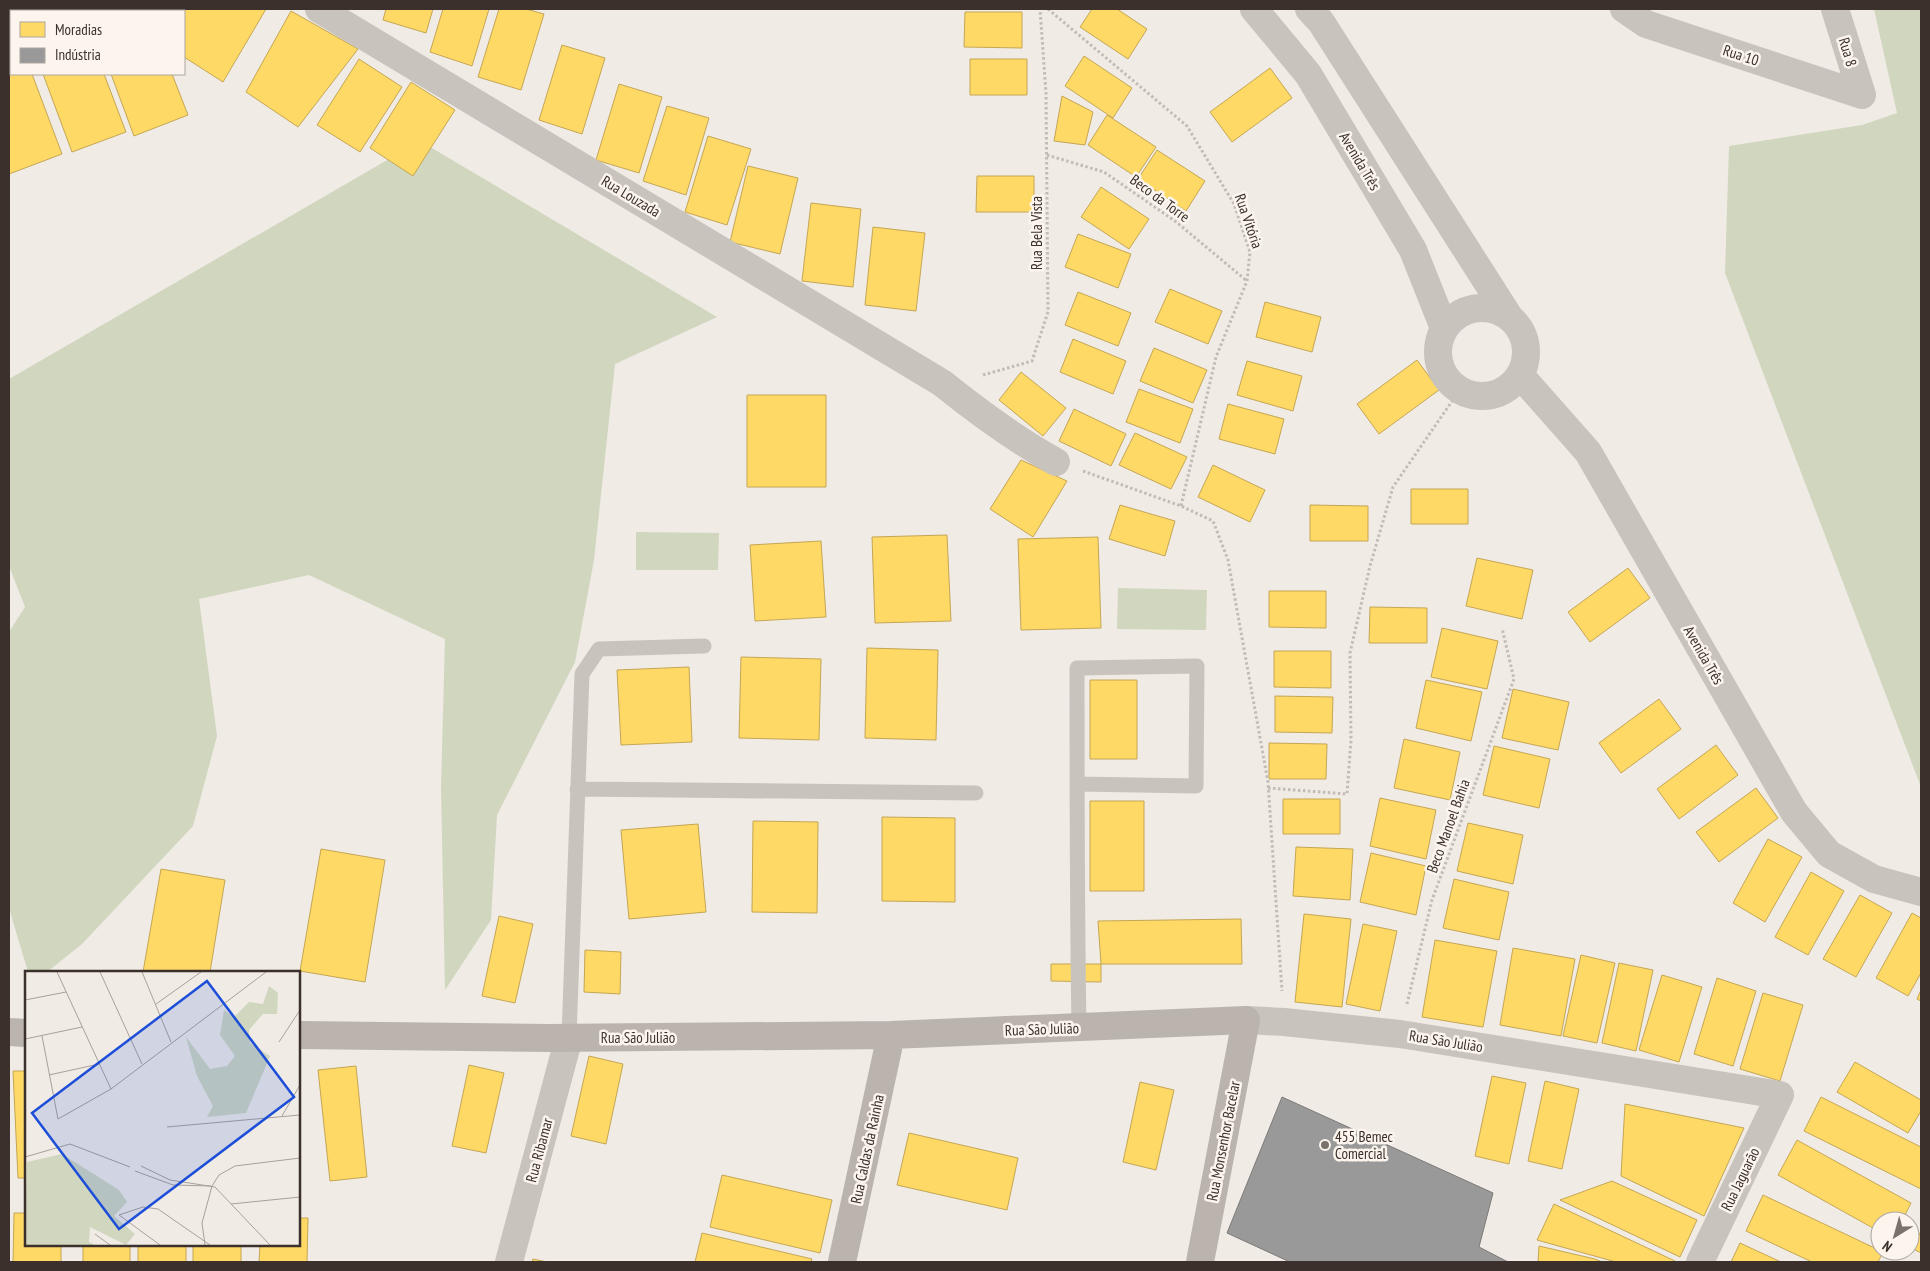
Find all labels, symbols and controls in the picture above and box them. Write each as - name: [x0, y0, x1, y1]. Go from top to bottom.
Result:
- legend: [10, 10, 185, 75]
- text: Moradias: [55, 20, 102, 39]
- street label: Rua 8: [1835, 35, 1861, 69]
- street label: Rua 10: [1721, 40, 1761, 70]
- text: Indústria: [55, 45, 101, 64]
- street label: Avenida Três: [1335, 128, 1385, 194]
- street label: Beco da Torre: [1126, 170, 1194, 226]
- street label: Rua Louzada: [598, 171, 664, 221]
- street label: Rua Vitória: [1231, 191, 1267, 251]
- street label: Rua Bela Vista: [1027, 196, 1046, 270]
- street label: Avenida Três: [1680, 622, 1728, 688]
- street label: Beco Manoel Bahia: [1422, 777, 1474, 875]
- inset map: [25, 971, 300, 1246]
- street label: Rua São Julião: [1005, 1018, 1079, 1040]
- street label: Rua São Julião: [1408, 1026, 1484, 1056]
- street label: Rua São Julião: [601, 1028, 675, 1047]
- street label: Rua Monsenhor Bacelar: [1202, 1079, 1244, 1203]
- street label: Rua Caldas da Rainha: [846, 1093, 888, 1205]
- street label: Rua Ribamar: [521, 1115, 557, 1184]
- place label: 455 Bemec Comercial: [1335, 1127, 1394, 1163]
- marker: 455 Bemec Comercial: [1319, 1139, 1331, 1151]
- street label: Rua Jaguarão: [1717, 1144, 1763, 1214]
- north arrow: [1870, 1211, 1920, 1261]
- text: N: [1879, 1237, 1896, 1256]

